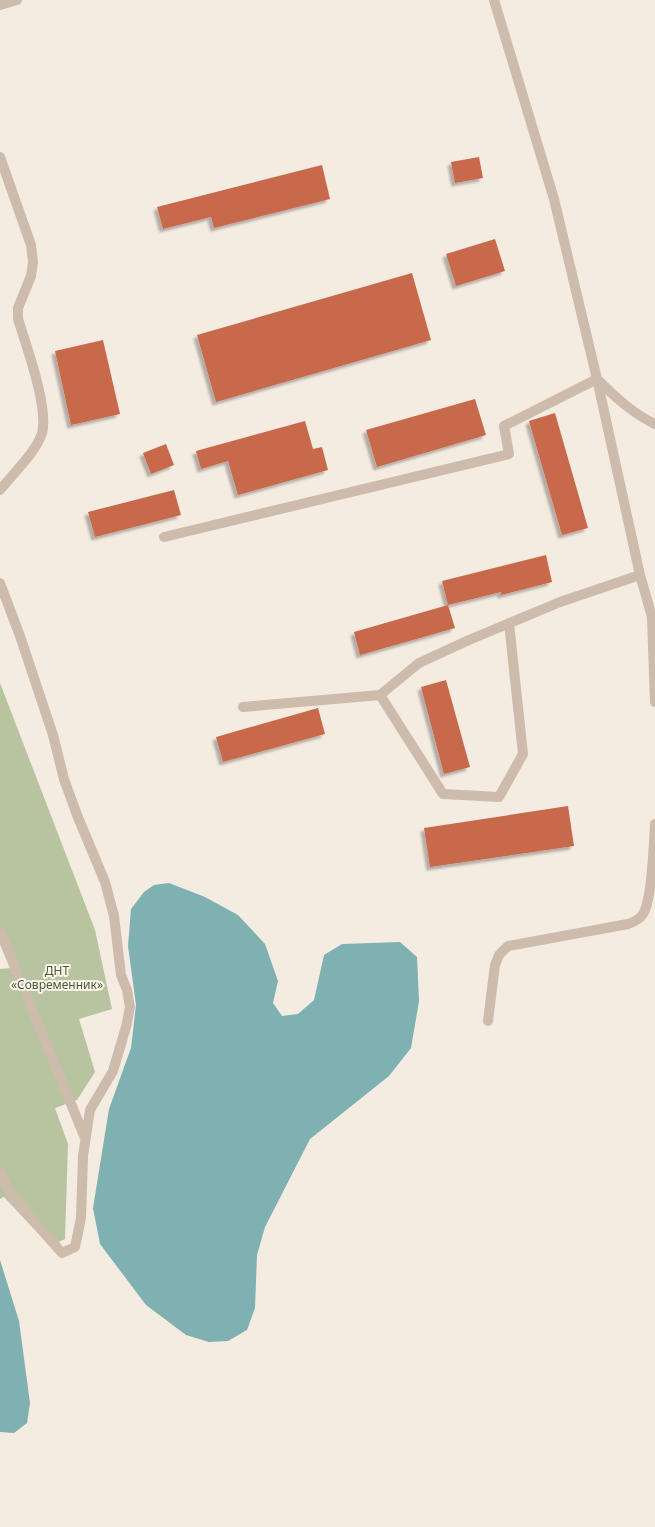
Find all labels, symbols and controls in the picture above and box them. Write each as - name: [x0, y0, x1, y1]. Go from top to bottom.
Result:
- park label: ДНТ «Современник»: [11, 962, 103, 993]

